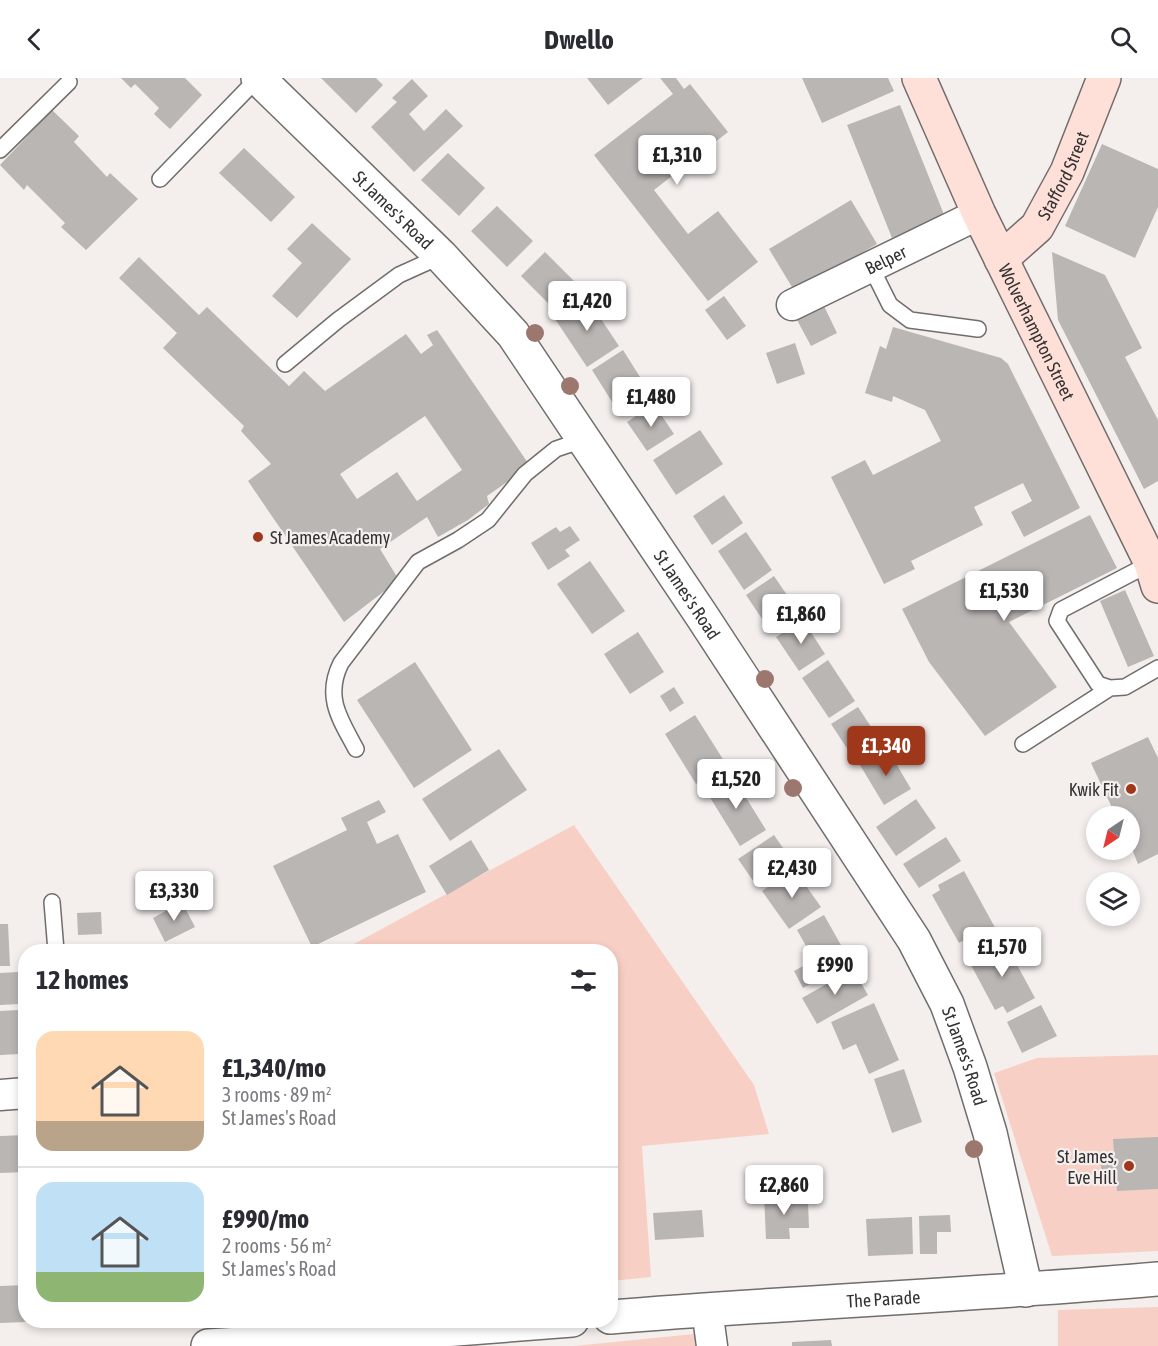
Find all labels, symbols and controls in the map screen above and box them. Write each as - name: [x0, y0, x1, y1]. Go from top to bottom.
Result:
- icon: back: [18, 23, 51, 56]
- icon: search: [1107, 23, 1140, 56]
- text: Dwello: [544, 24, 614, 55]
- street label: Stafford Street: [1033, 128, 1092, 223]
- pin: £1,310: [628, 135, 726, 186]
- text: £1,310: [652, 143, 702, 166]
- street label: St James's Road: [349, 166, 438, 253]
- street label: Belper: [861, 240, 910, 278]
- street label: Wolverhampton Street: [995, 260, 1079, 403]
- pin: £1,420: [538, 281, 636, 332]
- text: £1,420: [562, 289, 612, 312]
- pin: £1,480: [602, 377, 700, 428]
- text: £1,480: [626, 385, 676, 408]
- place label: St James Academy: [270, 527, 390, 548]
- marker: St James Academy: [251, 530, 265, 544]
- street label: St James's Road: [650, 546, 725, 643]
- pin: £1,530: [955, 571, 1053, 622]
- text: £1,530: [979, 579, 1029, 602]
- pin: £1,860: [752, 594, 850, 645]
- text: £1,860: [776, 602, 826, 625]
- pin: £1,340: [837, 726, 935, 777]
- text: £1,340: [861, 734, 911, 757]
- pin: £1,520: [687, 759, 785, 810]
- text: £1,520: [711, 767, 761, 790]
- place label: Kwik Fit: [1069, 779, 1119, 800]
- marker: Kwik Fit: [1124, 782, 1138, 796]
- north arrow: [1086, 806, 1140, 860]
- map controls: [1086, 806, 1140, 926]
- pin: £2,430: [743, 848, 841, 899]
- text: £2,430: [767, 856, 817, 879]
- pin: £3,330: [125, 871, 223, 922]
- button: layers: [1086, 872, 1140, 926]
- text: £3,330: [149, 879, 199, 902]
- pin: £1,570: [953, 927, 1051, 978]
- text: £1,570: [977, 935, 1027, 958]
- pin: £990: [799, 945, 871, 996]
- text: £990: [817, 953, 853, 976]
- icon: filters: [567, 964, 600, 997]
- text: 12 homes: [36, 965, 129, 995]
- street label: St James's Road: [938, 1004, 991, 1108]
- text: £1,340/mo: [222, 1053, 326, 1083]
- icon: home: [84, 1055, 156, 1127]
- text: 3 rooms · 89 m²: [222, 1083, 332, 1106]
- text: St James's Road: [222, 1106, 336, 1129]
- place label: St James, Eve Hill: [1057, 1146, 1117, 1188]
- marker: St James, Eve Hill: [1122, 1159, 1136, 1173]
- pin: £2,860: [735, 1165, 833, 1216]
- text: £2,860: [759, 1173, 809, 1196]
- text: £990/mo: [222, 1204, 309, 1234]
- icon: home: [84, 1206, 156, 1278]
- text: 2 rooms · 56 m²: [222, 1234, 332, 1257]
- text: St James's Road: [222, 1257, 336, 1280]
- street label: The Parade: [846, 1286, 921, 1311]

